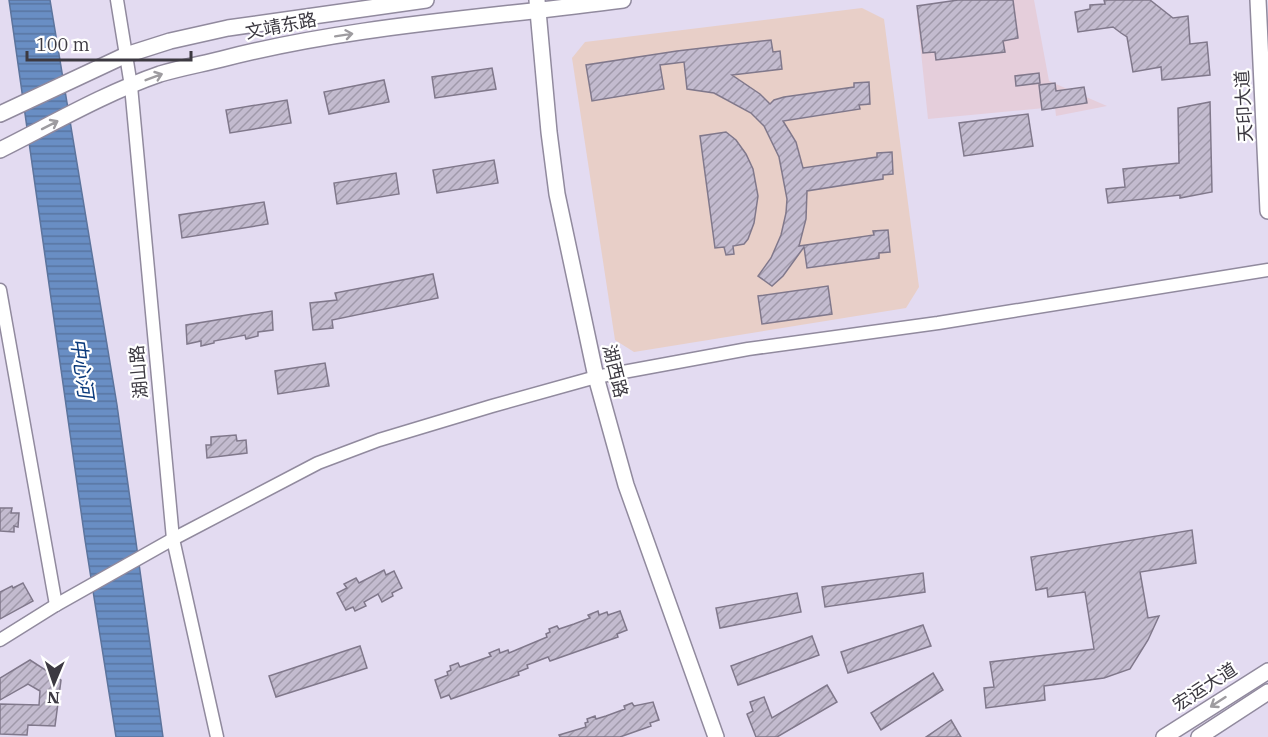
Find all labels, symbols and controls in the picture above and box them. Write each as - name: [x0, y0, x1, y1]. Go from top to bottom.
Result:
- street label: 文靖东路: [243, 7, 318, 44]
- scale bar: [27, 24, 190, 62]
- one-way arrow: [333, 29, 353, 40]
- text: 100 m: [36, 33, 90, 56]
- street label: 天印大道: [1230, 69, 1257, 143]
- one-way arrow: [144, 71, 163, 82]
- one-way arrow: [41, 119, 58, 131]
- water label: 中心河: [65, 336, 101, 403]
- street label: 湖西路: [598, 342, 633, 400]
- street label: 湖山路: [125, 344, 152, 400]
- north arrow: [24, 653, 84, 713]
- street label: 宏运大道: [1168, 657, 1241, 716]
- text: N: [47, 688, 60, 708]
- one-way arrow: [1210, 695, 1227, 708]

